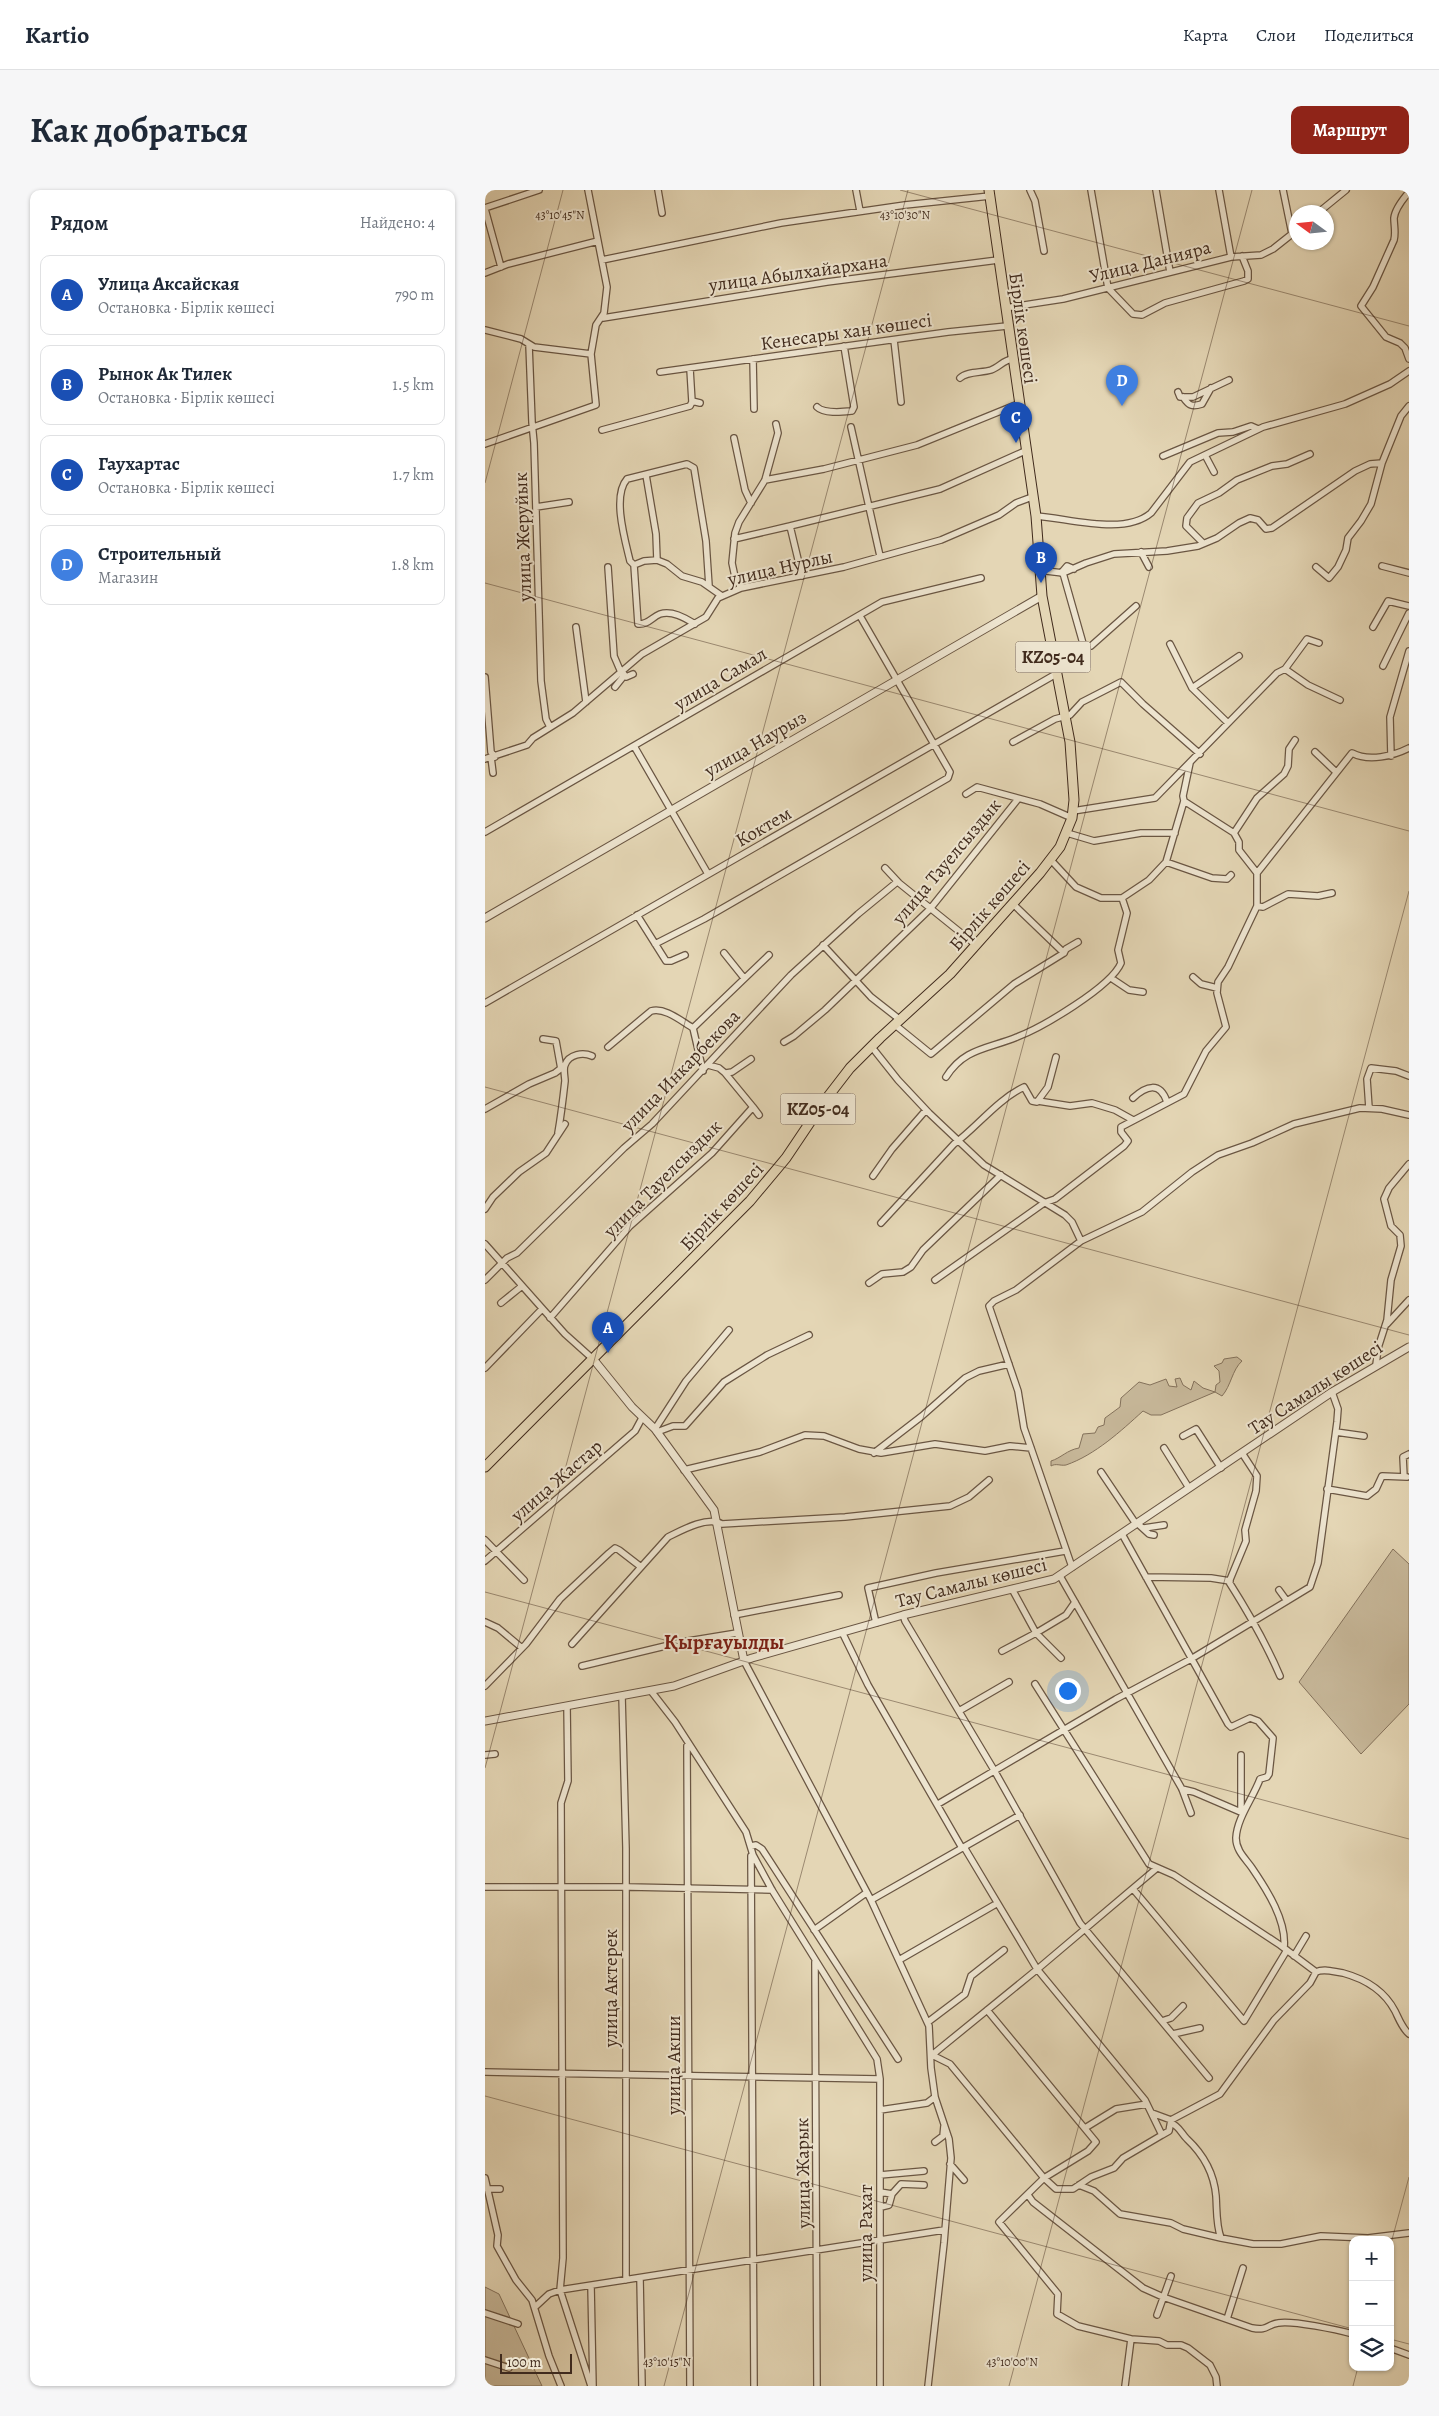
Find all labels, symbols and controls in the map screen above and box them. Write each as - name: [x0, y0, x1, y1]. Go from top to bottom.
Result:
- text: Kartio: [25, 19, 89, 51]
- text: Карта: [1183, 23, 1228, 47]
- text: Слои: [1256, 23, 1296, 47]
- text: Поделиться: [1324, 23, 1414, 47]
- text: Как добраться: [30, 106, 248, 154]
- button: Маршрут: [1291, 106, 1409, 154]
- north arrow: [1289, 205, 1334, 250]
- text: 43°10'45"N: [535, 207, 585, 223]
- text: 43°10'30"N: [880, 207, 930, 223]
- text: Рядом: [50, 209, 108, 237]
- text: Найдено: 4: [360, 212, 435, 234]
- street label: Улица Данияра: [1087, 234, 1214, 290]
- street label: улица Абылхайархана: [706, 248, 889, 299]
- text: Улица Аксайская: [98, 271, 239, 297]
- street label: Бірлік көшесі: [1002, 271, 1044, 385]
- text: A: [62, 284, 72, 306]
- text: 790 m: [395, 284, 434, 306]
- text: Остановка · Бірлік көшесі: [98, 297, 275, 319]
- street label: Кенесары хан көшесі: [759, 307, 933, 357]
- text: Рынок Ак Тилек: [98, 361, 232, 387]
- pin: D: [1106, 365, 1138, 406]
- text: B: [62, 374, 72, 396]
- text: 1.5 km: [392, 374, 434, 396]
- text: Остановка · Бірлік көшесі: [98, 387, 275, 409]
- pin: C: [1000, 402, 1032, 443]
- text: Гаухартас: [98, 451, 180, 477]
- text: C: [62, 464, 72, 486]
- text: 1.7 km: [392, 464, 434, 486]
- street label: улица Жеруйык: [508, 472, 538, 603]
- text: Остановка · Бірлік көшесі: [98, 477, 275, 499]
- text: Строительный: [98, 541, 221, 567]
- pin: B: [1025, 542, 1057, 583]
- street label: улица Нурлы: [724, 543, 835, 593]
- text: D: [61, 554, 73, 576]
- text: 1.8 km: [391, 554, 434, 576]
- text: Магазин: [98, 567, 158, 589]
- street label: улица Самал: [668, 641, 772, 717]
- road number: KZ05-04: [1015, 642, 1091, 672]
- street label: улица Наурыз: [699, 704, 811, 784]
- street label: улица Тауелсыздык: [886, 793, 1007, 931]
- street label: Коктем: [731, 800, 796, 853]
- street label: Бірлік көшесі: [943, 855, 1036, 956]
- street label: улица Инкарбекова: [615, 1004, 746, 1138]
- road number: KZ05-04: [781, 1094, 855, 1124]
- street label: улица Тауелсыздык: [597, 1114, 728, 1244]
- street label: Бірлік көшесі: [674, 1157, 769, 1257]
- pin: A: [592, 1312, 624, 1353]
- street label: Тау Самалы көшесі: [1243, 1335, 1388, 1441]
- street label: улица Жастар: [505, 1434, 608, 1528]
- street label: Тау Самалы көшесі: [893, 1552, 1050, 1614]
- district label: Қырғауылды: [664, 1628, 784, 1656]
- your location: [1055, 1678, 1081, 1704]
- street label: улица Актерек: [598, 1929, 624, 2048]
- street label: улица Акши: [661, 2015, 687, 2116]
- street label: улица Жарык: [789, 2117, 817, 2230]
- street label: улица Рахат: [853, 2184, 879, 2283]
- map controls: [1349, 2236, 1394, 2371]
- button: +: [1349, 2236, 1394, 2281]
- button: −: [1349, 2281, 1394, 2326]
- button: layers: [1349, 2326, 1394, 2371]
- scale bar: [500, 2351, 573, 2374]
- text: 100 m: [507, 2353, 541, 2372]
- text: 43°10'15"N: [643, 2354, 691, 2370]
- text: 43°10'00"N: [986, 2354, 1038, 2370]

